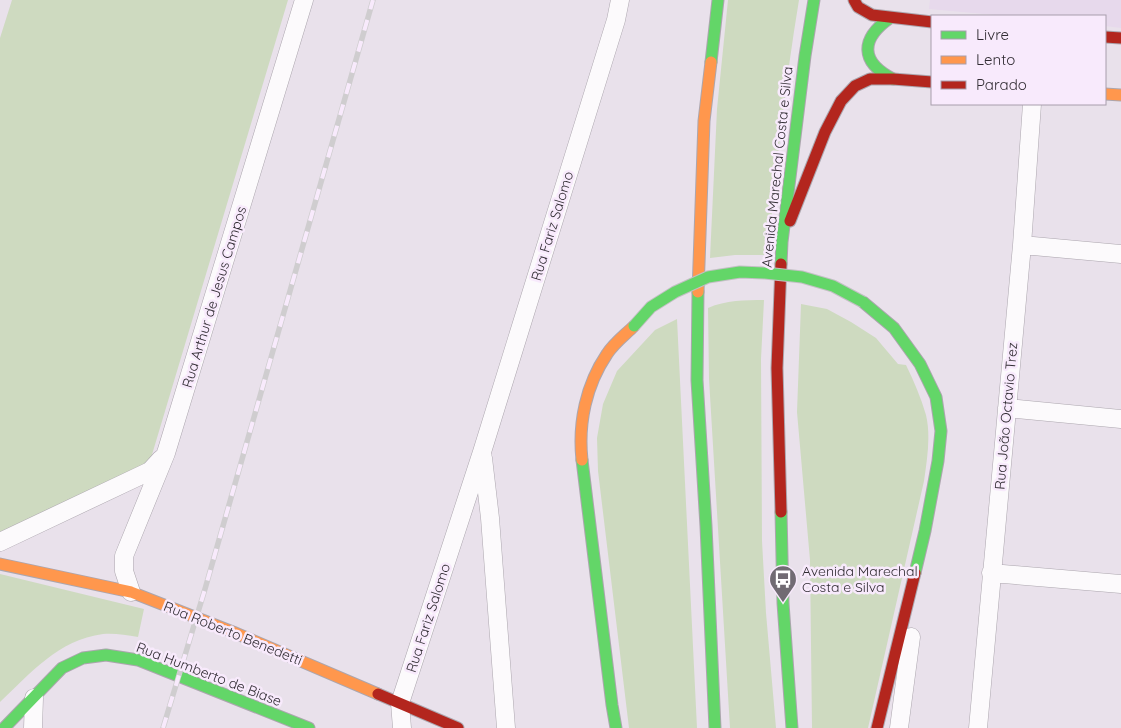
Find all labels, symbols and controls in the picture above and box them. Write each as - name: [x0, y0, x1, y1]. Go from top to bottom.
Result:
- legend: [931, 15, 1106, 105]
- text: Livre: [976, 25, 1009, 44]
- text: Lento: [976, 50, 1015, 69]
- street label: Avenida Marechal Costa e Silva: [757, 66, 797, 268]
- text: Parado: [976, 75, 1027, 94]
- street label: Rua Fariz Salomo: [527, 169, 577, 283]
- street label: Rua Arthur de Jesus Campos: [178, 204, 250, 390]
- street label: Rua João Octavio Trez: [991, 341, 1021, 490]
- street label: Rua Fariz Salomo: [402, 561, 454, 675]
- place label: Avenida Marechal Costa e Silva: [802, 562, 918, 596]
- bus stop icon: Avenida Marechal Costa e Silva: [768, 564, 798, 603]
- street label: Rua Roberto Benedetti: [161, 597, 305, 669]
- street label: Rua Humberto de Biase: [134, 638, 284, 710]

